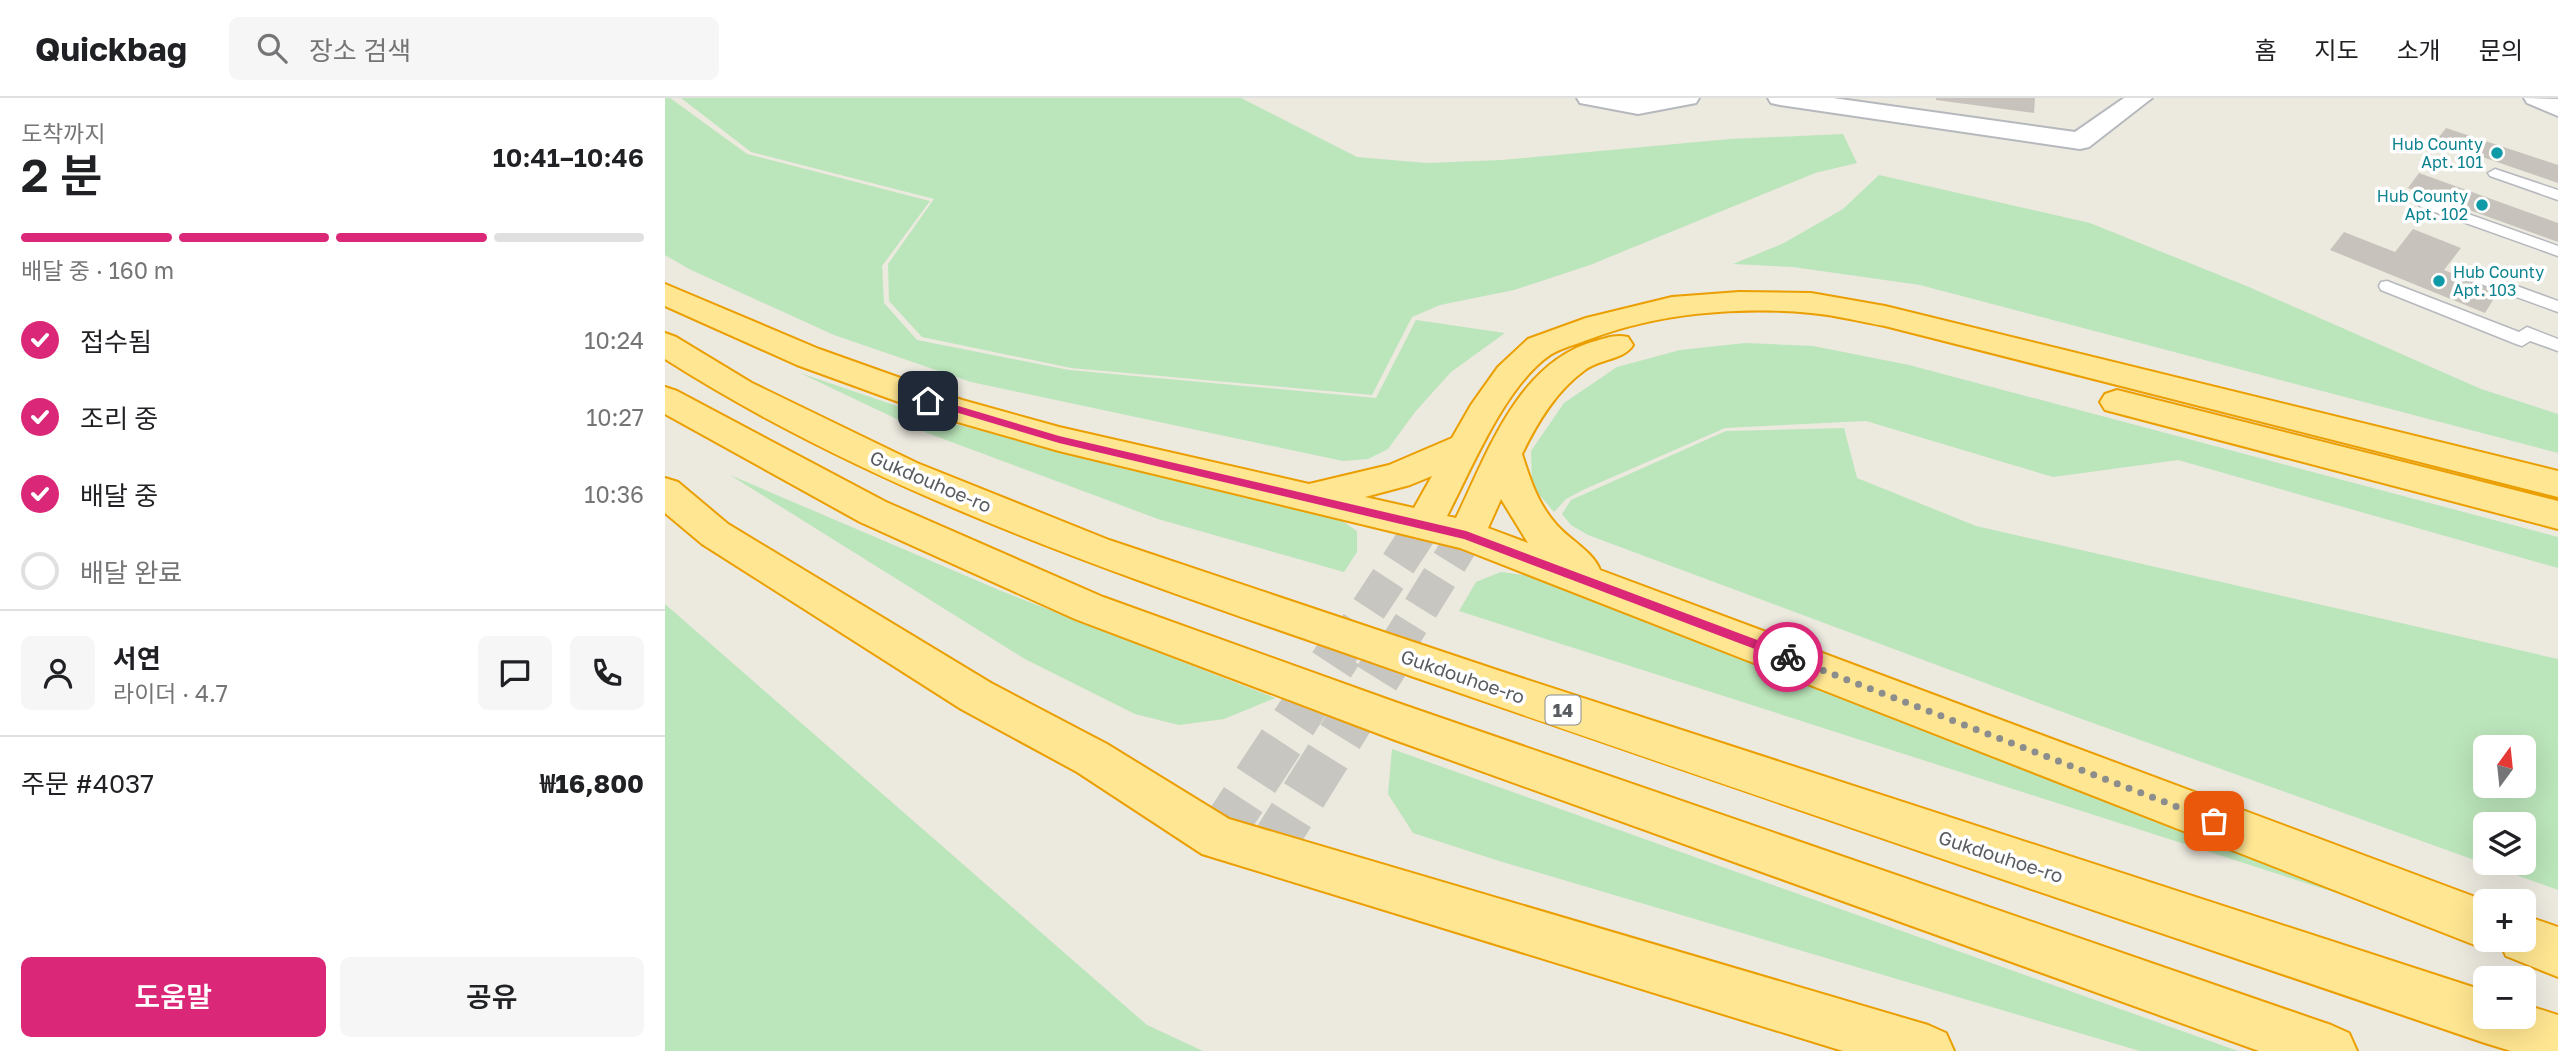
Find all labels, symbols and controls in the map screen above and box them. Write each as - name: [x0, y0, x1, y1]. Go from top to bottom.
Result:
- search box: [229, 17, 719, 80]
- text: Quickbag: [35, 29, 187, 68]
- icon: search: [253, 29, 291, 67]
- text: 장소 검색: [309, 35, 411, 66]
- text: 홈: [2254, 35, 2276, 64]
- text: 지도: [2314, 35, 2359, 64]
- text: 소개: [2397, 35, 2441, 64]
- text: 문의: [2479, 35, 2523, 64]
- text: 도착까지: [21, 119, 106, 147]
- place label: Hub County Apt. 101: [2392, 134, 2483, 172]
- text: 10:41–10:46: [493, 142, 644, 173]
- marker: Hub County Apt. 101: [2489, 145, 2505, 161]
- text: 2 분: [21, 147, 102, 202]
- place label: Hub County Apt. 102: [2377, 186, 2468, 224]
- marker: Hub County Apt. 102: [2474, 197, 2490, 213]
- text: 배달 중 · 160 m: [21, 256, 174, 284]
- place label: Hub County Apt. 103: [2453, 262, 2544, 300]
- marker: Hub County Apt. 103: [2431, 273, 2447, 289]
- icon: check: [21, 321, 59, 359]
- text: 접수됨: [80, 326, 152, 357]
- text: 10:24: [584, 326, 644, 354]
- pin: [898, 371, 958, 431]
- icon: home: [909, 382, 947, 420]
- icon: check: [21, 398, 59, 436]
- text: 조리 중: [80, 403, 158, 434]
- text: 10:27: [586, 403, 644, 431]
- street label: Gukdouhoe-ro: [867, 445, 995, 517]
- icon: check: [21, 475, 59, 513]
- text: 배달 중: [80, 480, 158, 511]
- text: 10:36: [584, 480, 644, 508]
- text: 배달 완료: [80, 557, 182, 588]
- courier: [1753, 622, 1823, 692]
- button: person: [21, 636, 95, 710]
- button: chat: [478, 636, 552, 710]
- button: phone: [570, 636, 644, 710]
- icon: bike: [1769, 638, 1807, 676]
- text: 서연: [113, 643, 161, 674]
- street label: Gukdouhoe-ro: [1398, 644, 1528, 708]
- text: 라이더 · 4.7: [113, 679, 228, 707]
- road number: 14: [1545, 696, 1581, 724]
- north arrow: [2473, 735, 2536, 798]
- map controls: [2473, 735, 2536, 1029]
- text: 주문 #4037: [21, 768, 154, 799]
- text: ₩16,800: [540, 768, 644, 799]
- pin: [2184, 791, 2244, 851]
- icon: bag: [2195, 802, 2233, 840]
- button: layers: [2473, 812, 2536, 875]
- street label: Gukdouhoe-ro: [1936, 825, 2066, 887]
- button: +: [2473, 889, 2536, 952]
- button: 도움말: [21, 957, 326, 1037]
- button: 공유: [340, 957, 644, 1037]
- button: −: [2473, 966, 2536, 1029]

